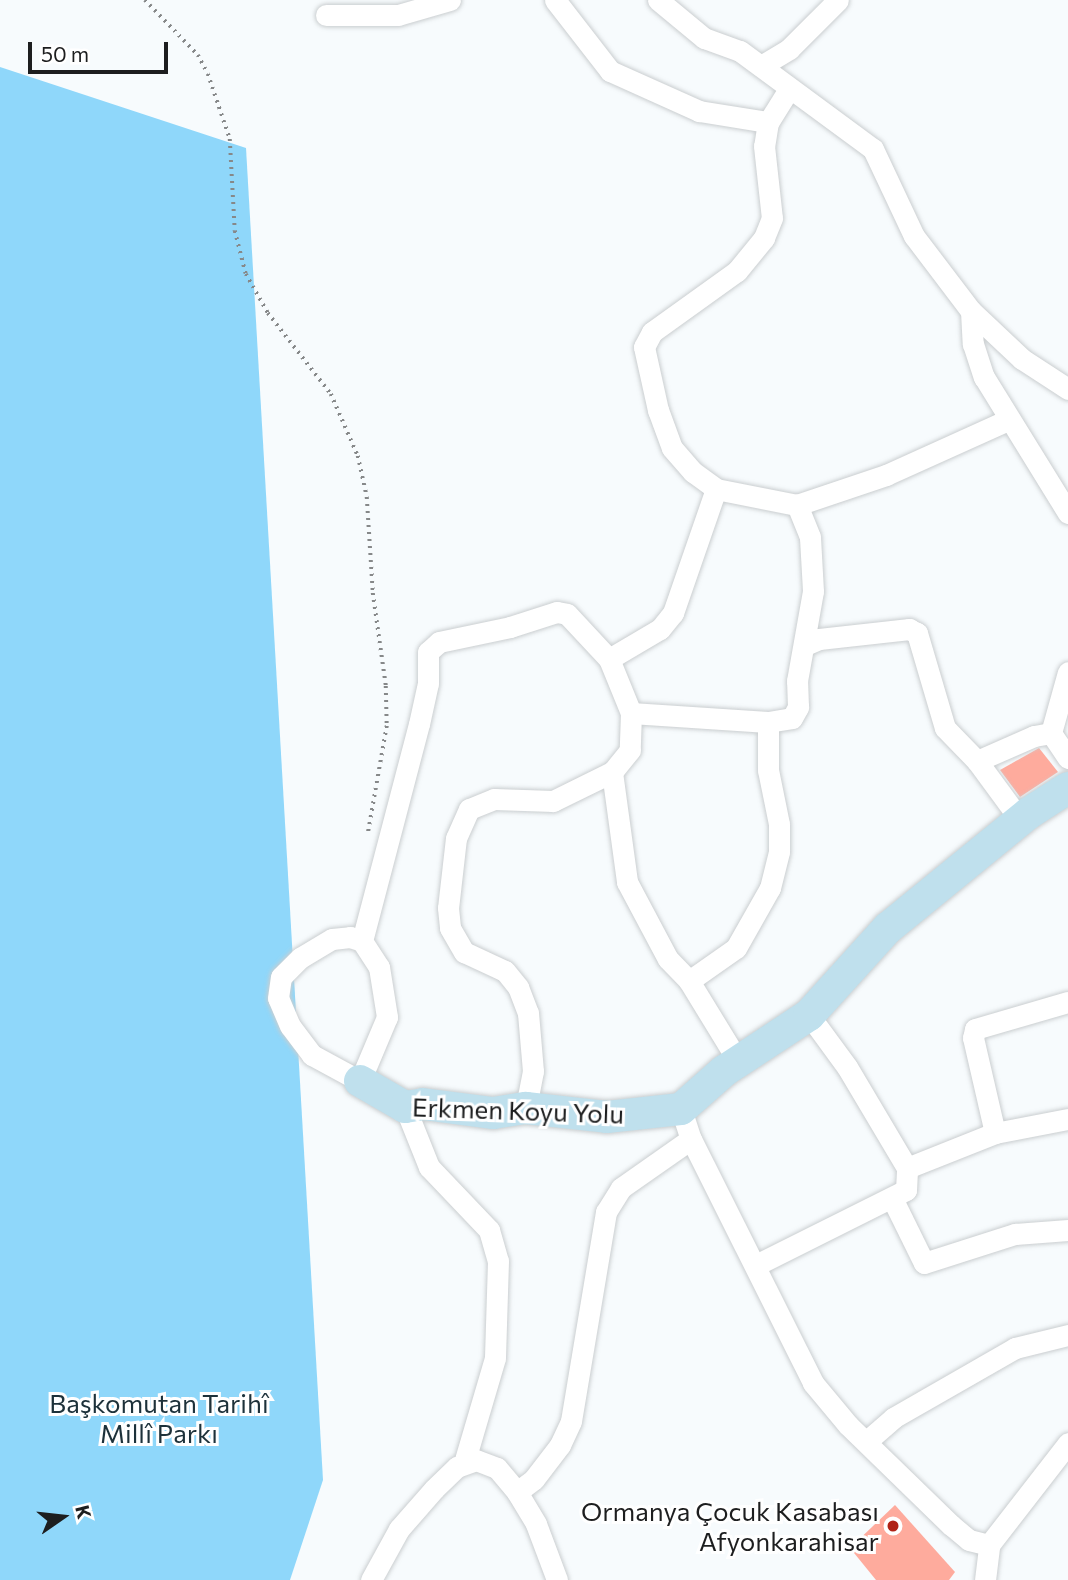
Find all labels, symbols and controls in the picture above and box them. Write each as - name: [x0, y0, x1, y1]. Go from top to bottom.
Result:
- scale bar: [32, 28, 172, 72]
- text: 50 m: [41, 41, 89, 66]
- street label: Erkmen Koyu Yolu: [412, 1091, 624, 1129]
- park label: Başkomutan Tarihî Millî Parkı: [49, 1387, 269, 1448]
- north arrow: [28, 1482, 98, 1552]
- place label: Ormanya Çocuk Kasabası Afyonkarahisar: [581, 1495, 879, 1556]
- text: K: [71, 1503, 97, 1521]
- marker: Ormanya Çocuk Kasabası Afyonkarahisar: [885, 1518, 901, 1534]

